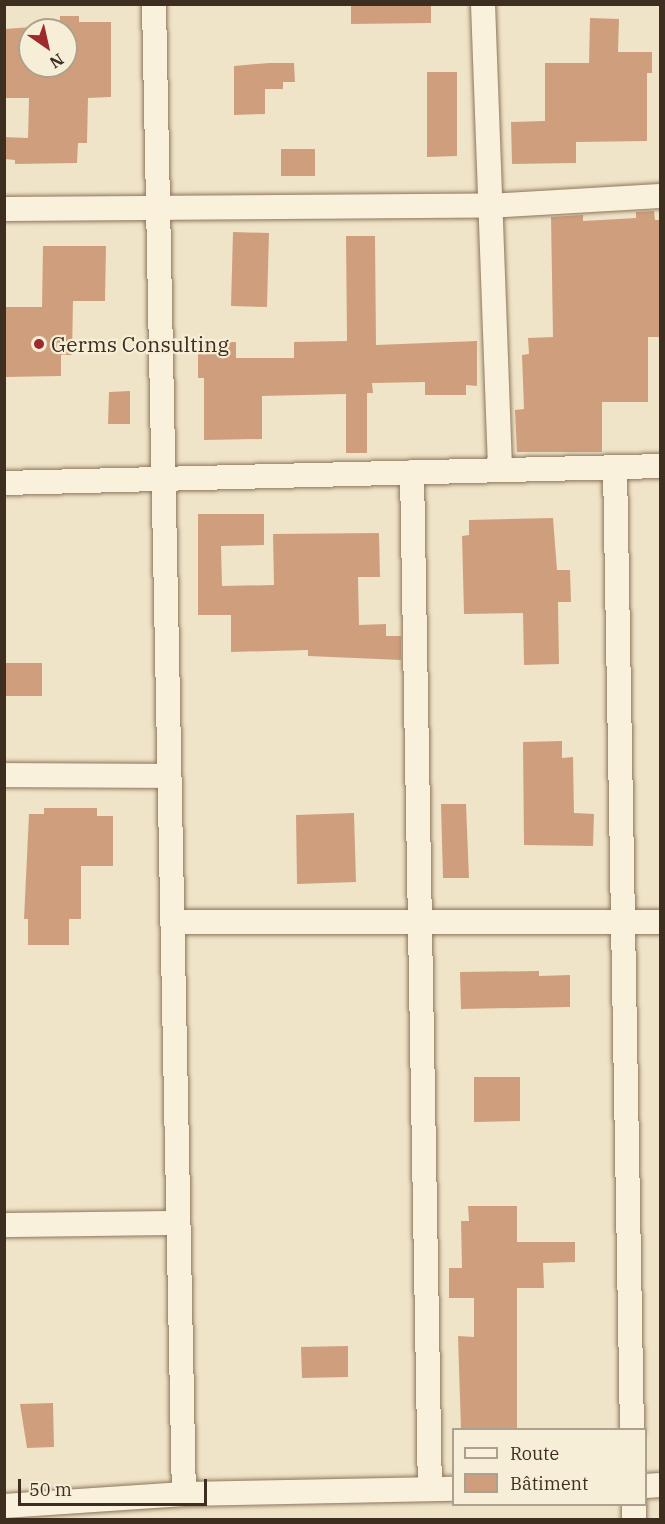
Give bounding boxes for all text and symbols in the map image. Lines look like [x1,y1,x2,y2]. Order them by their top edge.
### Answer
north arrow [18,18,78,78]
text: N [46,49,68,73]
place label: Germs Consulting [51,331,229,357]
marker: Germs Consulting [32,337,46,351]
legend [452,1428,647,1506]
text: Route [510,1442,559,1465]
scale bar [21,1467,210,1505]
text: Bâtiment [510,1472,588,1495]
text: 50 m [29,1478,72,1501]

